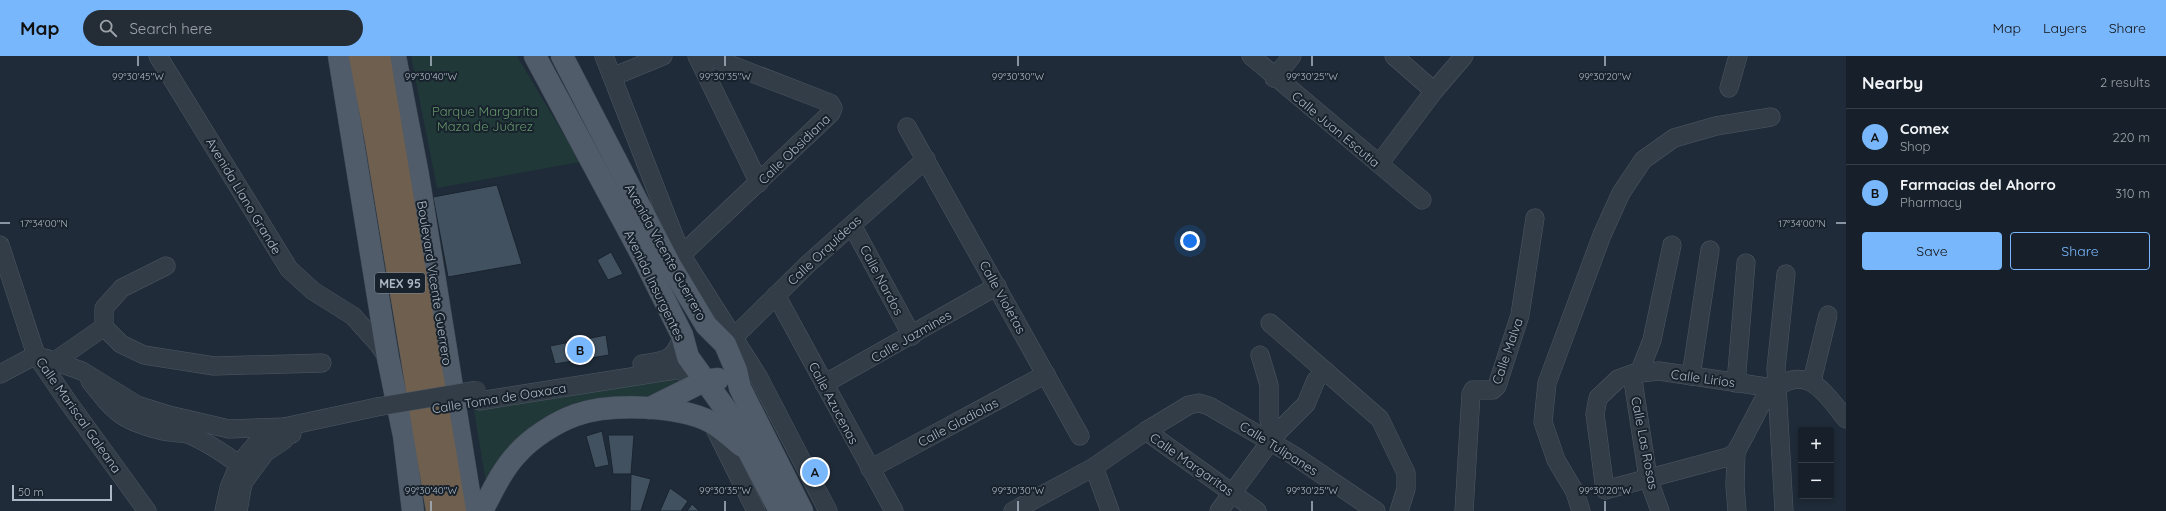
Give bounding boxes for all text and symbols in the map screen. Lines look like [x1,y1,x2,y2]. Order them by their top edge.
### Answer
search box [83,10,363,46]
text: Map [20,16,59,40]
icon: search [97,17,119,39]
text: Search here [129,19,212,38]
text: Map [1992,19,2021,37]
text: Layers [2043,19,2087,37]
text: Share [2109,19,2146,37]
text: 99°30'45"W [112,70,164,83]
text: 99°30'40"W [405,70,457,83]
text: 99°30'35"W [699,70,751,83]
text: 99°30'30"W [992,70,1044,83]
text: 99°30'25"W [1286,70,1338,83]
text: 99°30'20"W [1579,70,1632,83]
text: Nearby [1862,72,1923,93]
text: 2 results [2100,74,2150,90]
street label: Calle Juan Escutia [1289,88,1383,170]
park label: Parque Margarita Maza de Juárez [432,103,538,134]
street label: Calle Obsidiana [755,111,833,187]
text: Comex [1900,119,1949,138]
text: A [1871,129,1879,145]
text: 220 m [2112,129,2150,145]
street label: Avenida Llano Grande [203,135,285,257]
text: Shop [1900,138,1930,154]
text: Farmacias del Ahorro [1900,175,2056,194]
street label: Avenida Vicente Guerrero [622,181,710,323]
text: B [1871,185,1879,201]
text: 310 m [2115,185,2150,201]
text: Pharmacy [1900,194,1962,210]
street label: Boulevard Vicente Guerrero [414,200,456,367]
street label: Calle Orquídeas [784,212,864,288]
text: 17°34'00"N [20,217,68,230]
text: 17°34'00"N [1778,217,1826,230]
street label: Avenida Insurgentes [621,227,689,343]
your location [1180,231,1200,251]
button: Save [1862,232,2002,270]
button: Share [2010,232,2150,270]
street label: Calle Nardos [857,242,907,318]
street label: Calle Violetas [976,258,1030,336]
road number: MEX 95 [375,273,425,293]
street label: Calle Jazmines [868,307,954,365]
street label: Calle Malva [1488,316,1526,386]
pin: B [567,335,593,365]
street label: Calle Mariscal Galeana [33,354,125,476]
street label: Calle Azucenas [806,359,862,447]
street label: Calle Lirios [1670,366,1736,390]
street label: Calle Toma de Oaxaca [431,379,567,417]
street label: Calle Gladiolas [915,394,1001,450]
street label: Calle Las Rosas [1628,395,1662,491]
street label: Calle Tulipanes [1237,418,1321,478]
map controls [1798,427,1834,499]
button: + [1798,427,1834,463]
street label: Calle Margaritas [1147,429,1237,499]
pin: A [802,457,828,487]
button: − [1798,463,1834,499]
scale bar [12,483,112,502]
text: 99°30'40"W [405,484,457,497]
text: 99°30'35"W [699,484,751,497]
text: 99°30'30"W [992,484,1044,497]
text: 99°30'25"W [1286,484,1338,497]
text: 99°30'20"W [1579,484,1632,497]
text: 50 m [18,485,44,499]

